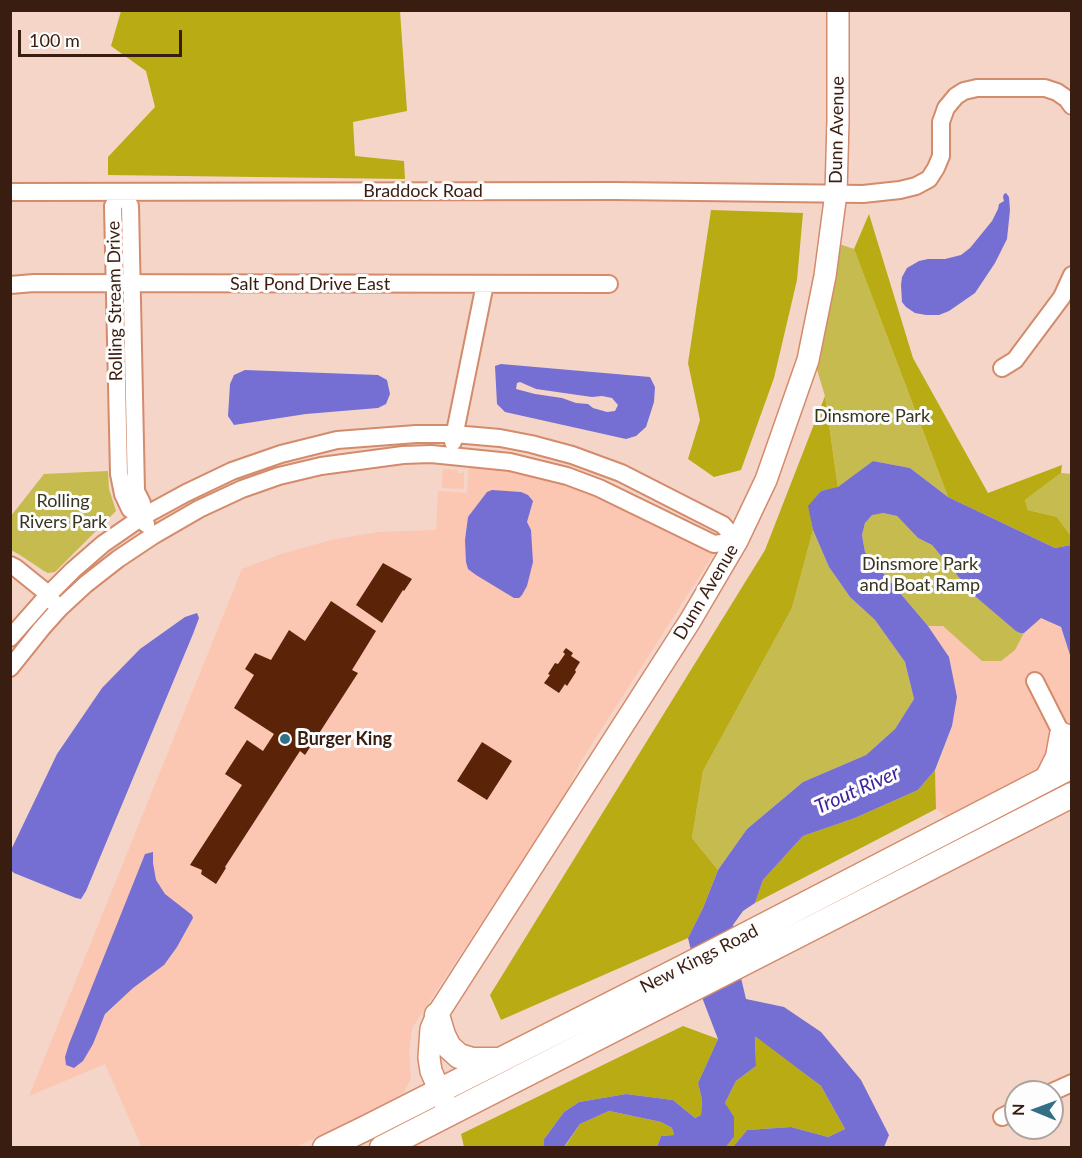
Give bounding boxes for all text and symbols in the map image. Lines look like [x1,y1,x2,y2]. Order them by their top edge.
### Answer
scale bar [21,18,184,56]
text: 100 m [29,29,80,51]
street label: Dunn Avenue [825,76,849,184]
street label: Braddock Road [363,180,483,202]
street label: Rolling Stream Drive [103,221,127,381]
street label: Salt Pond Drive East [230,273,390,295]
park label: Dinsmore Park [814,405,930,427]
park label: Rolling Rivers Park [19,490,107,532]
street label: Dunn Avenue [669,540,743,644]
park label: Dinsmore Park and Boat Ramp [860,553,980,596]
place label: Burger King [297,728,392,750]
marker: Burger King [278,732,292,746]
water label: Trout River [811,761,903,819]
street label: New Kings Road [636,920,762,998]
north arrow [1004,1080,1064,1140]
text: N [1008,1103,1027,1116]

